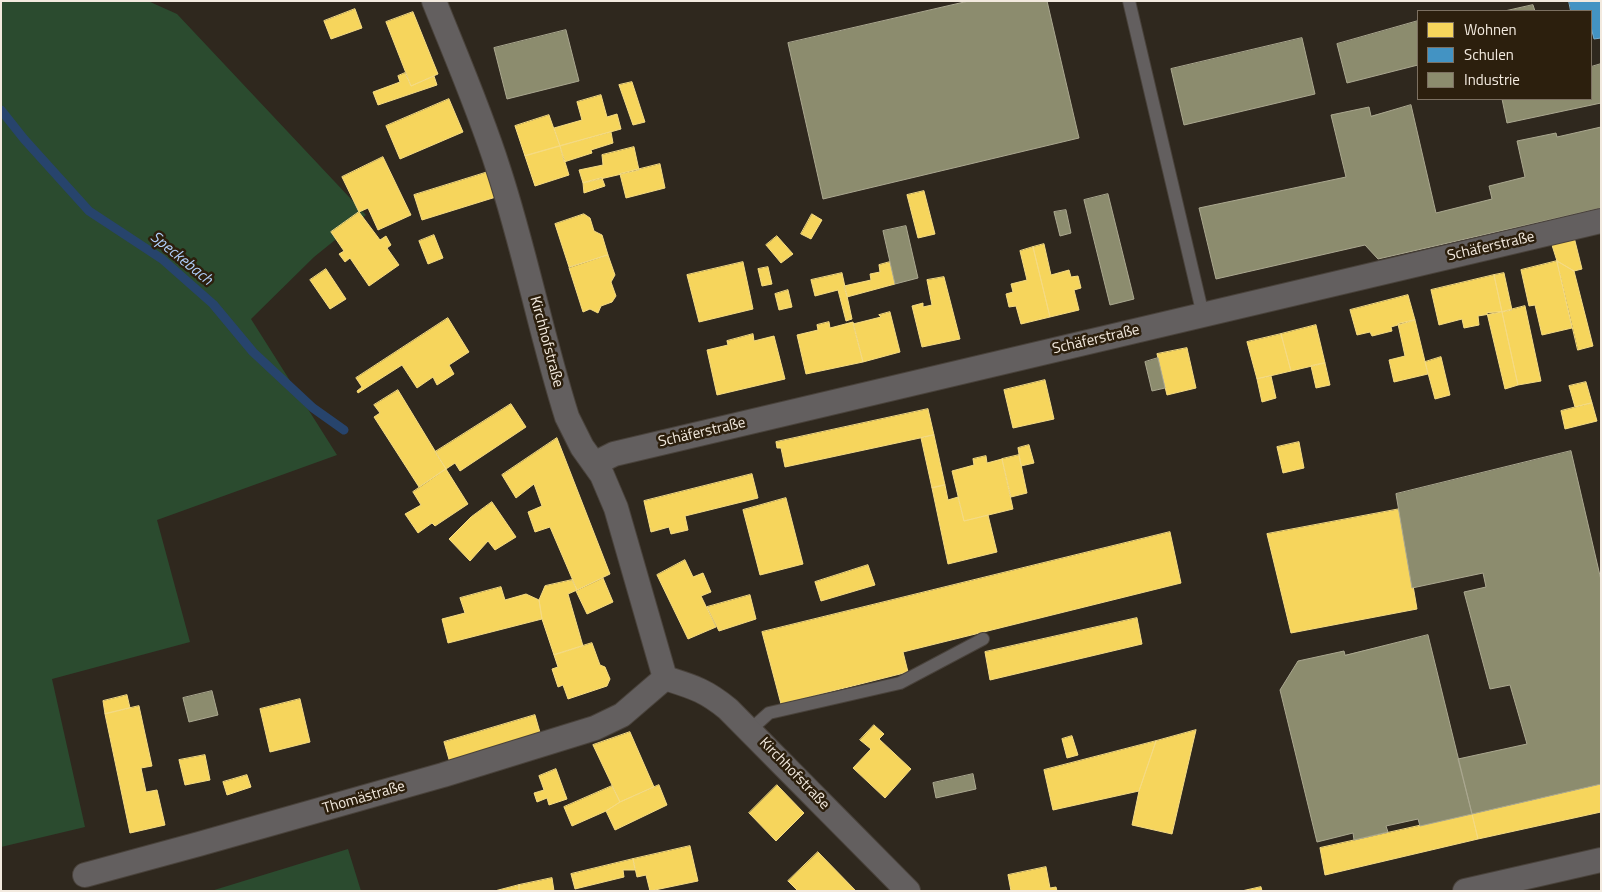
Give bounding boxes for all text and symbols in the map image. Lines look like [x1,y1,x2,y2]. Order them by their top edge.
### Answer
legend [1417,10,1592,100]
text: Wohnen [1464,18,1517,41]
text: Schulen [1464,43,1514,66]
text: Industrie [1464,68,1520,91]
water label: Speckebach [146,228,216,290]
street label: Schäferstraße [1446,228,1536,266]
street label: Kirchhofstraße [525,295,567,389]
street label: Schäferstraße [1051,321,1141,359]
street label: Schäferstraße [657,414,747,452]
street label: Kirchhofstraße [755,734,833,814]
street label: Thomästraße [321,778,407,818]

